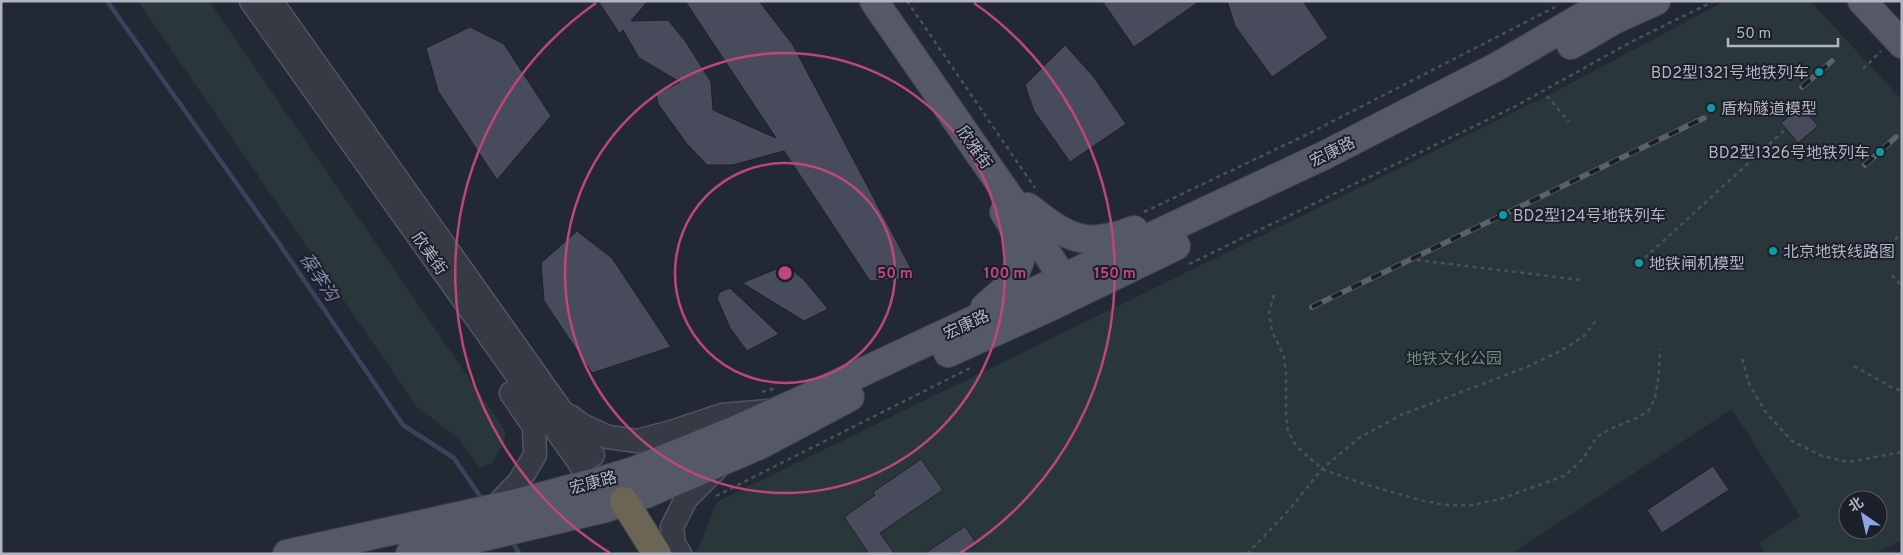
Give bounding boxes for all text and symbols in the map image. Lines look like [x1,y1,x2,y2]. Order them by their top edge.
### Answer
scale bar [1728,15,1838,47]
text: 50 m [1736,25,1771,44]
place label: BD2型1321号地铁列车 [1651,64,1809,84]
marker: BD2型1321号地铁列车 [1813,66,1825,78]
place label: 盾构隧道模型 [1721,100,1817,120]
marker: 盾构隧道模型 [1705,102,1717,114]
street label: 欣雅街 [951,123,995,174]
street label: 宏康路 [1307,133,1359,172]
place label: BD2型1326号地铁列车 [1708,144,1870,164]
marker: BD2型1326号地铁列车 [1874,146,1886,158]
place label: BD2型124号地铁列车 [1513,207,1666,227]
marker: BD2型124号地铁列车 [1497,209,1509,221]
street label: 欣美街 [406,229,450,280]
place label: 北京地铁线路图 [1783,243,1895,263]
marker: 北京地铁线路图 [1767,245,1779,257]
water label: 葆李沟 [293,249,344,308]
place label: 地铁闸机模型 [1649,255,1745,275]
marker: 地铁闸机模型 [1633,257,1645,269]
centre of rings [776,264,794,282]
text: 50 m [877,265,913,284]
text: 100 m [984,265,1026,284]
text: 150 m [1094,265,1136,284]
street label: 宏康路 [941,307,993,345]
park label: 地铁文化公园 [1406,350,1502,370]
street label: 宏康路 [568,468,619,500]
north arrow [1838,490,1888,540]
text: 北 [1846,495,1867,516]

